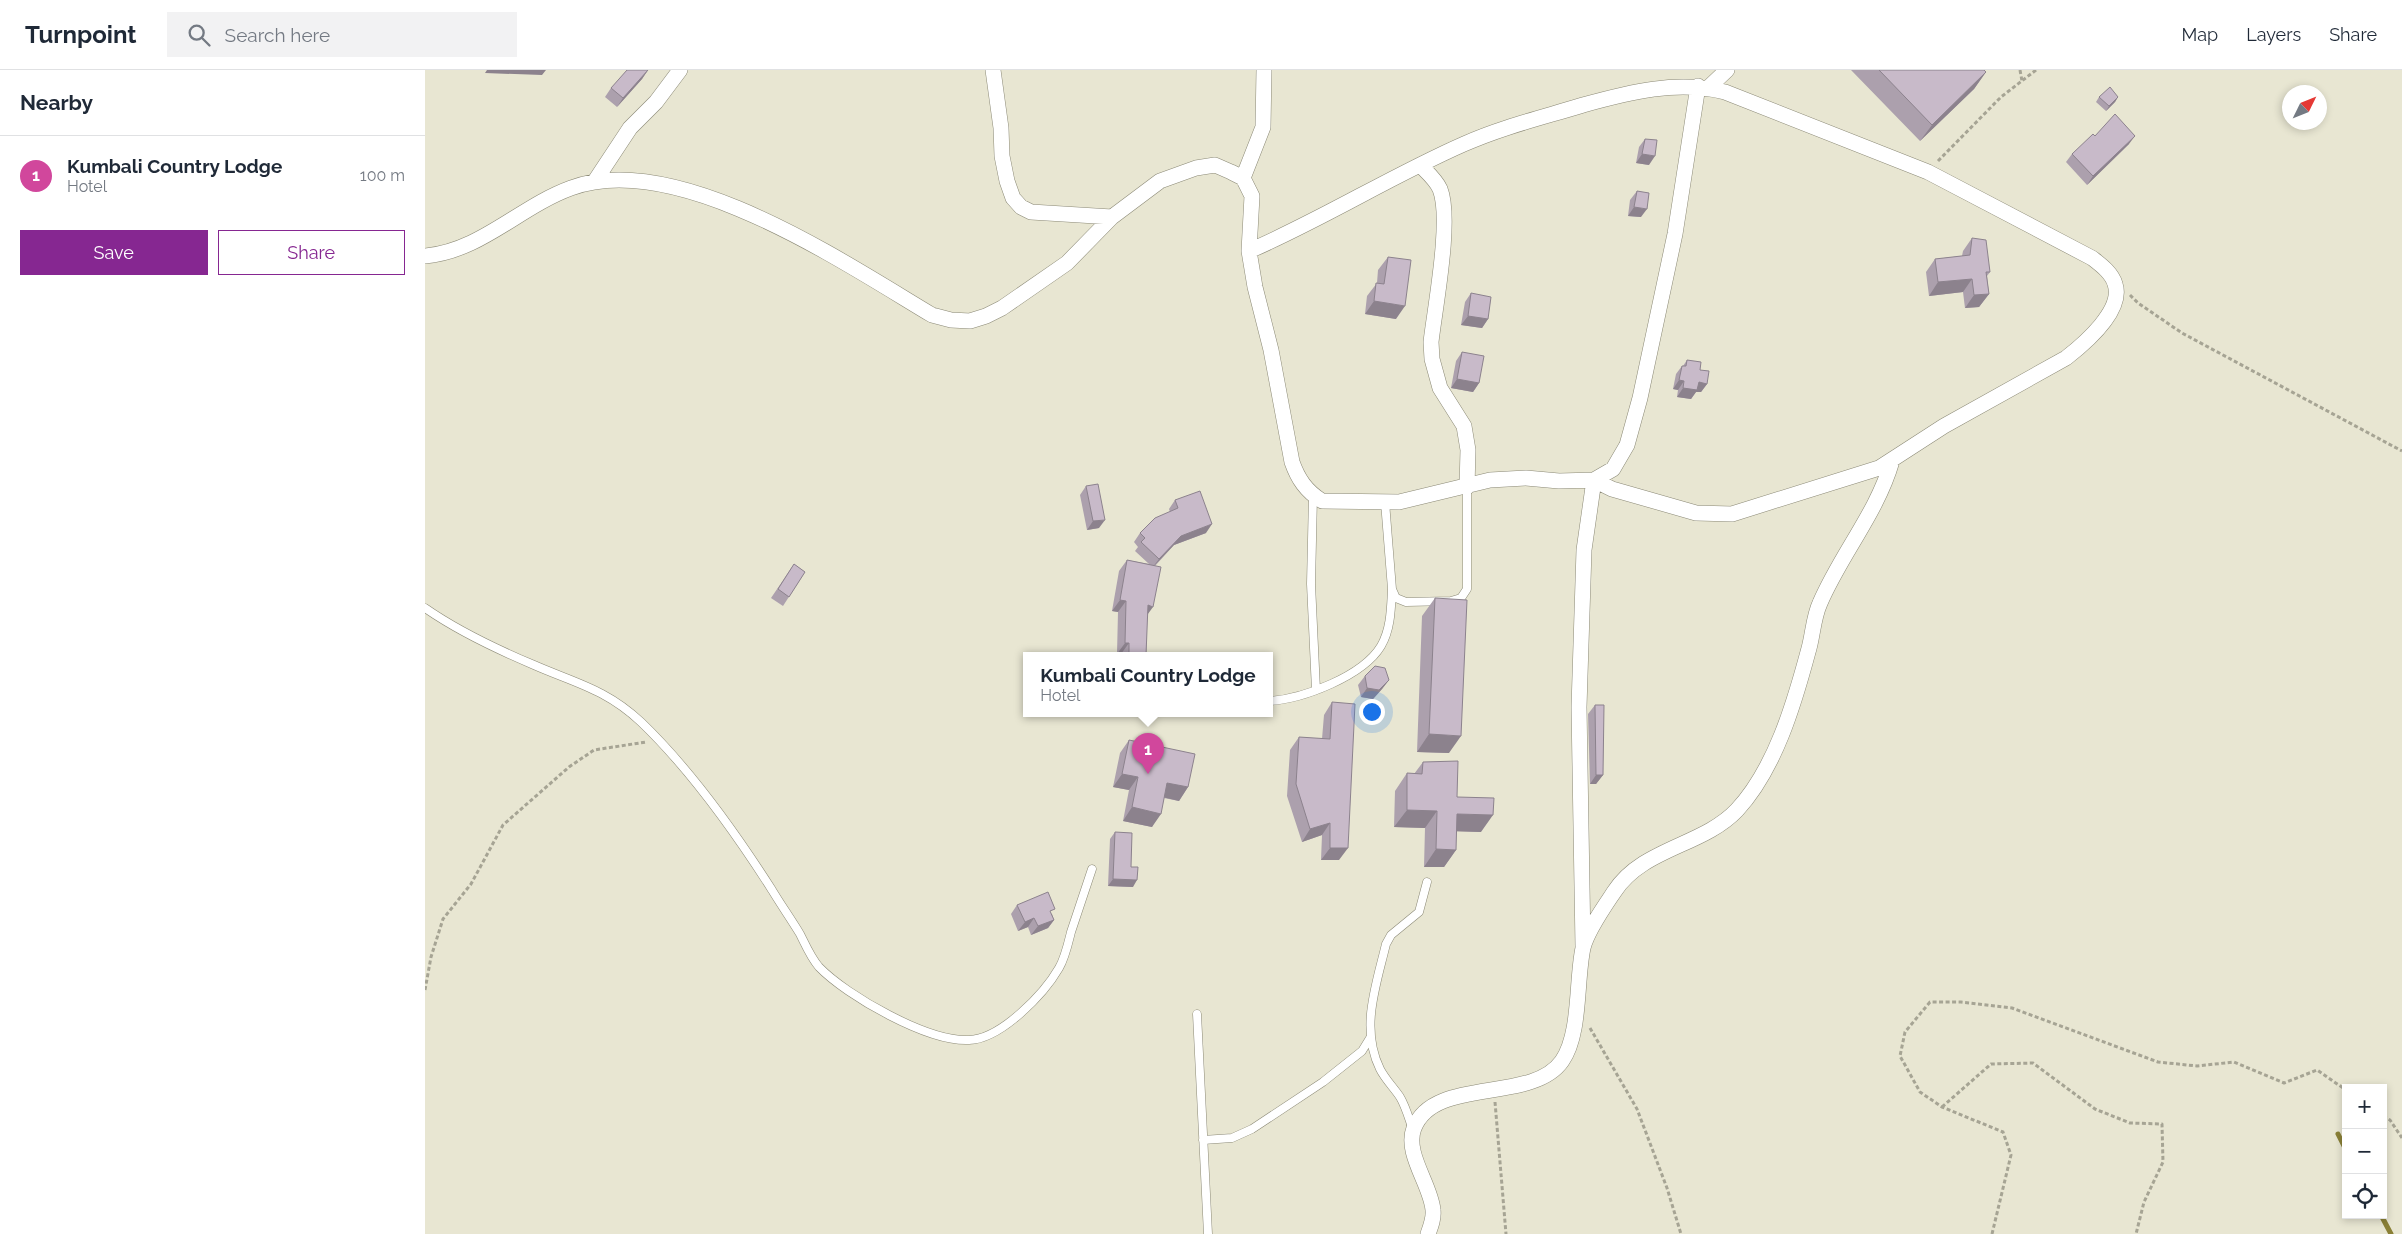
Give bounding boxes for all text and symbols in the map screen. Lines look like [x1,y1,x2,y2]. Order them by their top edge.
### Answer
search box [167,12,517,57]
text: Turnpoint [25,20,137,49]
icon: search [185,21,213,49]
text: Search here [225,24,330,46]
text: Map [2182,24,2218,45]
text: Layers [2246,24,2301,45]
text: Share [2329,24,2377,45]
north arrow [2282,85,2327,130]
text: Nearby [20,90,93,115]
text: Kumbali Country Lodge [67,155,282,177]
text: 1 [32,166,40,185]
text: 100 m [360,166,405,185]
text: Hotel [67,177,107,196]
button: Save [20,230,208,275]
button: Share [218,230,405,275]
popup [1023,652,1273,717]
text: Kumbali Country Lodge [1040,664,1256,686]
text: Hotel [1040,686,1080,705]
your location [1359,699,1385,725]
pin: 1 [1132,733,1164,774]
map controls [2342,1084,2387,1219]
button: + [2342,1084,2387,1129]
button: − [2342,1129,2387,1174]
button: locate [2342,1174,2387,1219]

